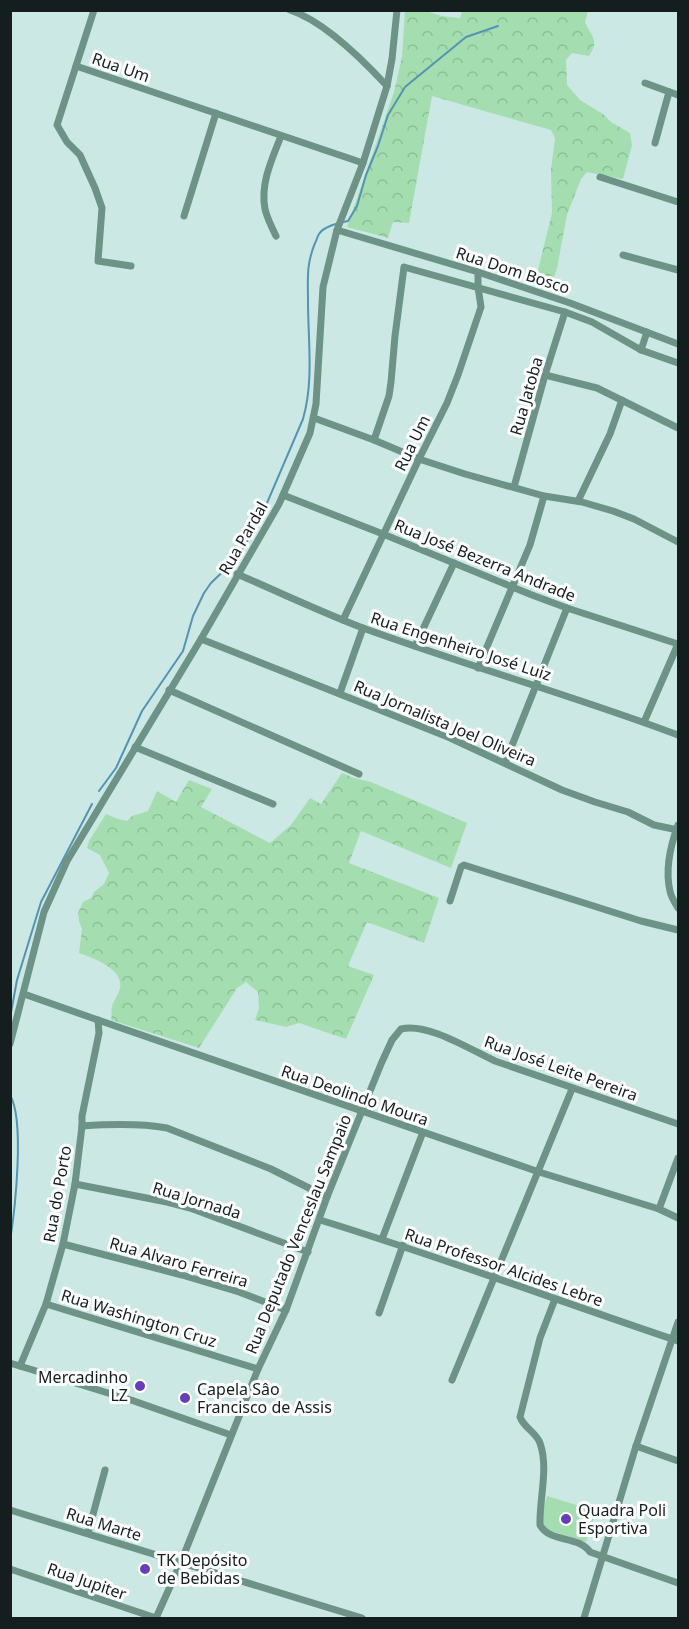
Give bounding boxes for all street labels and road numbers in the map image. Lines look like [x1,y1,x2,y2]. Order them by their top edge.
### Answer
street label: Rua Um [89,47,153,87]
street label: Rua Dom Bosco [453,241,573,299]
street label: Rua Jatoba [504,354,548,438]
street label: Rua Um [389,411,435,475]
street label: Rua Pardal [213,497,273,579]
street label: Rua José Bezerra Andrade [391,514,579,606]
street label: Rua Engenheiro José Luiz [368,606,554,686]
street label: Rua Jornalista Joel Oliveira [350,675,540,771]
street label: Rua José Leite Pereira [481,1030,641,1106]
street label: Rua Deolindo Moura [278,1059,432,1131]
street label: Rua Deputado Venceslau Sampaio [240,1111,356,1357]
street label: Rua do Porto [38,1144,76,1244]
street label: Rua Jornada [150,1176,244,1224]
street label: Rua Professor Alcides Lebre [402,1223,606,1311]
street label: Rua Alvaro Ferreira [107,1232,251,1292]
street label: Rua Washington Cruz [59,1284,219,1352]
street label: Rua Marte [64,1502,144,1546]
street label: Rua Jupiter [44,1557,130,1605]

